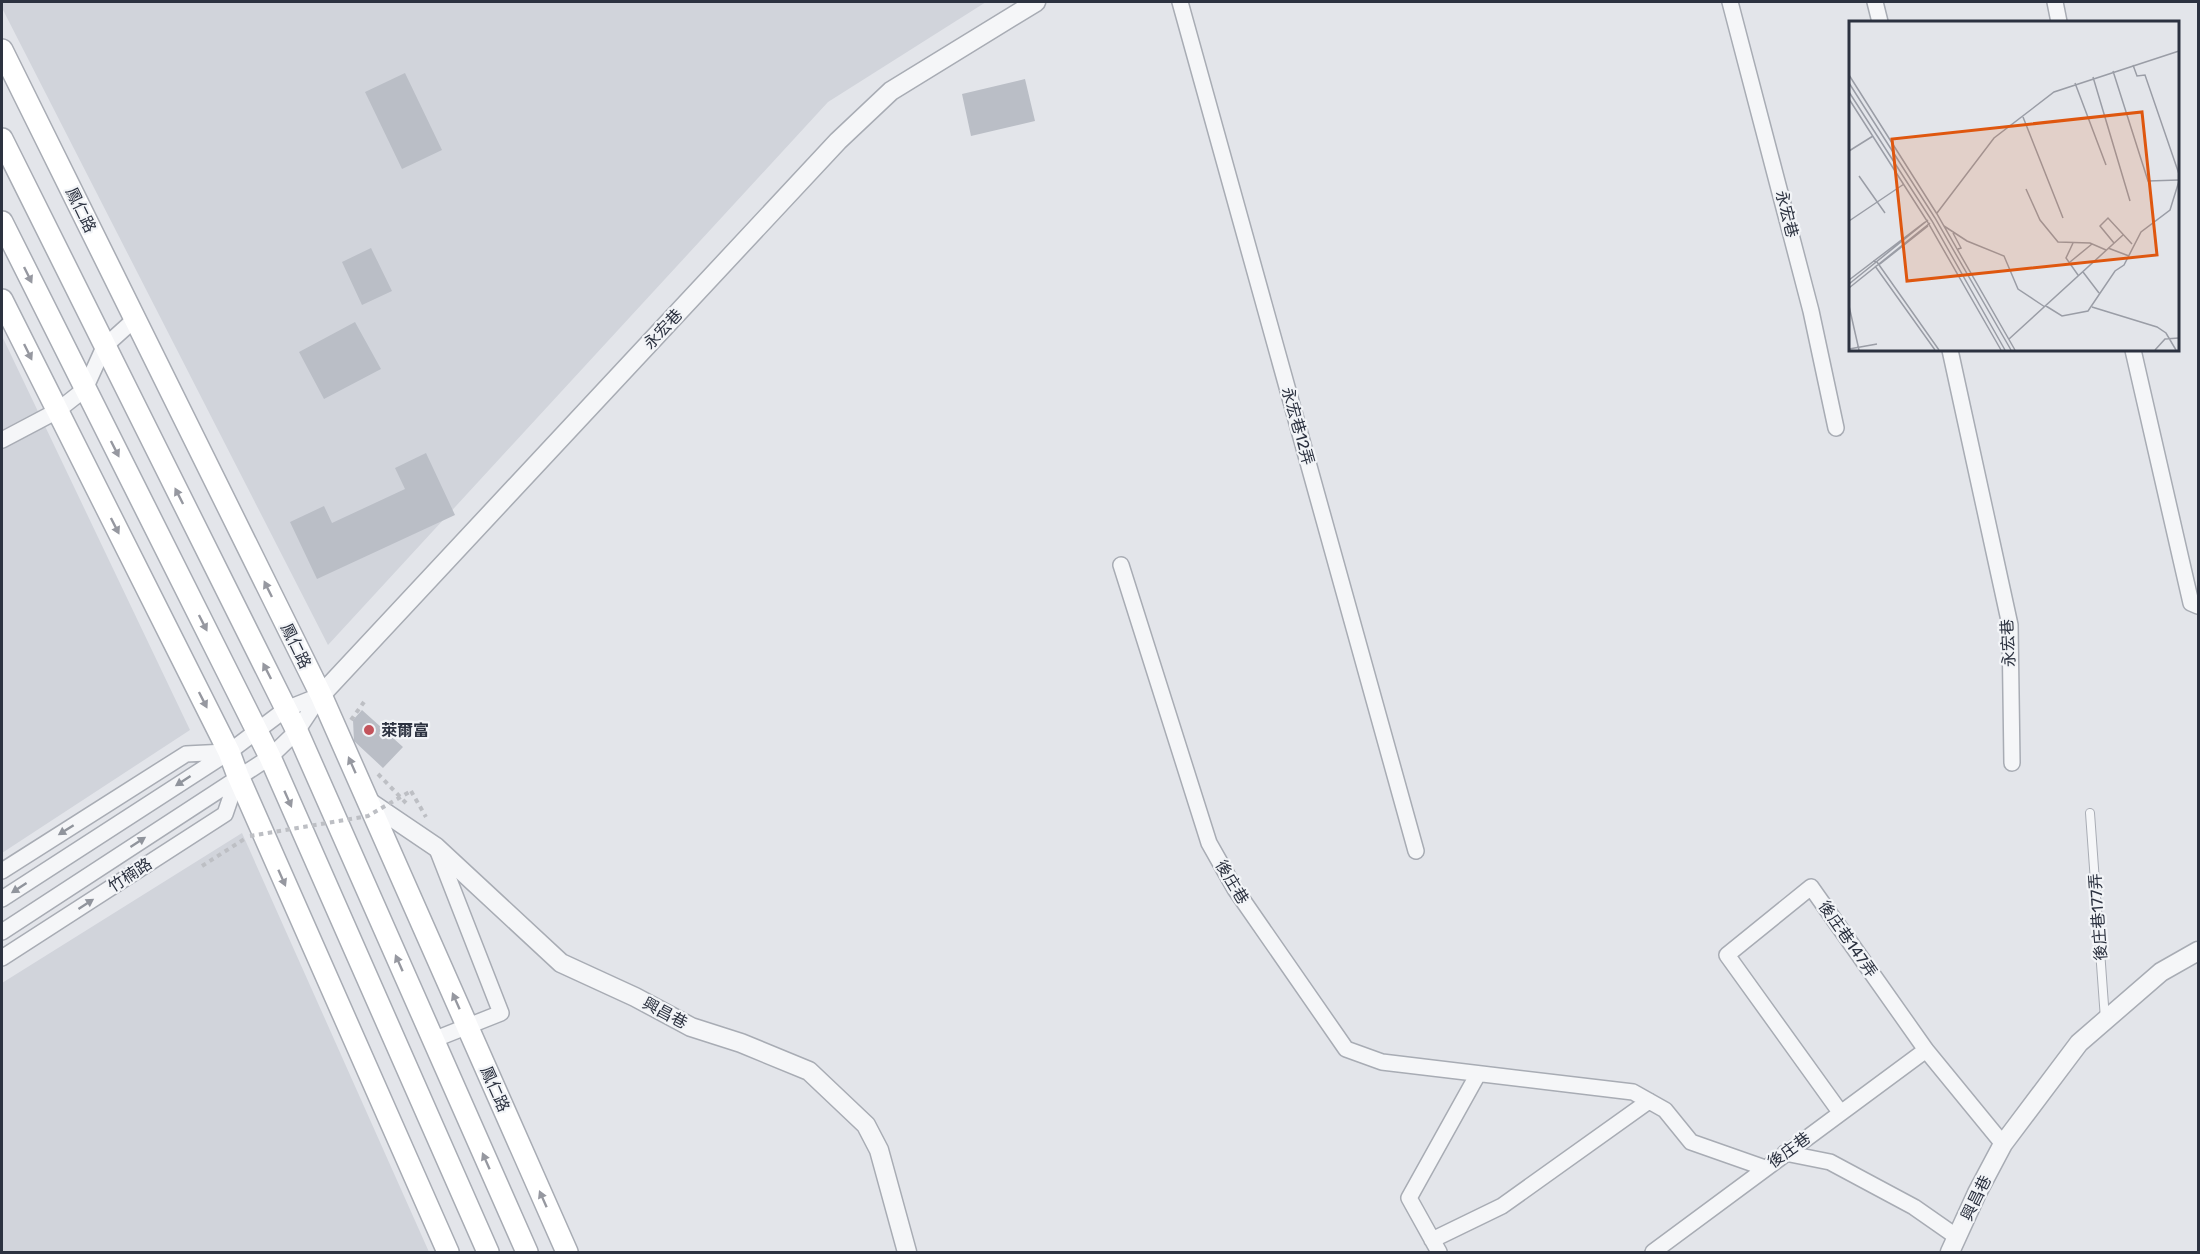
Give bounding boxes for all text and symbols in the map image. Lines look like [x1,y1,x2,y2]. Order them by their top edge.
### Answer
inset map [1849,21,2179,351]
street label: 鳳仁路 [62,184,100,236]
street label: 永宏巷 [1772,188,1802,240]
one-way arrow [23,266,32,283]
street label: 永宏巷 [640,305,686,353]
one-way arrow [23,343,32,360]
street label: 永宏巷12弄 [1278,385,1318,467]
one-way arrow [110,441,120,458]
one-way arrow [175,488,184,505]
one-way arrow [110,518,120,535]
one-way arrow [264,581,273,598]
one-way arrow [198,615,207,632]
street label: 永宏巷 [1997,619,2019,667]
street label: 鳳仁路 [277,620,315,672]
one-way arrow [262,662,271,679]
one-way arrow [198,692,208,709]
place label: 萊爾富 [381,721,429,740]
marker: 萊爾富 [362,723,376,737]
one-way arrow [347,756,357,774]
one-way arrow [175,776,191,787]
one-way arrow [283,790,293,808]
one-way arrow [58,824,75,835]
one-way arrow [130,837,146,848]
street label: 竹楠路 [105,854,155,896]
street label: 後庄巷 [1211,857,1253,907]
one-way arrow [278,870,287,887]
street label: 後庄巷177弄 [2085,873,2111,961]
one-way arrow [11,882,28,893]
street label: 後庄巷147弄 [1815,897,1881,981]
one-way arrow [78,898,94,909]
one-way arrow [394,954,404,972]
one-way arrow [451,992,461,1010]
street label: 興昌巷 [639,993,691,1033]
street label: 鳳仁路 [477,1063,513,1115]
street label: 後庄巷 [1764,1128,1814,1172]
one-way arrow [481,1151,491,1169]
street label: 興昌巷 [1957,1172,1995,1224]
one-way arrow [538,1190,548,1208]

